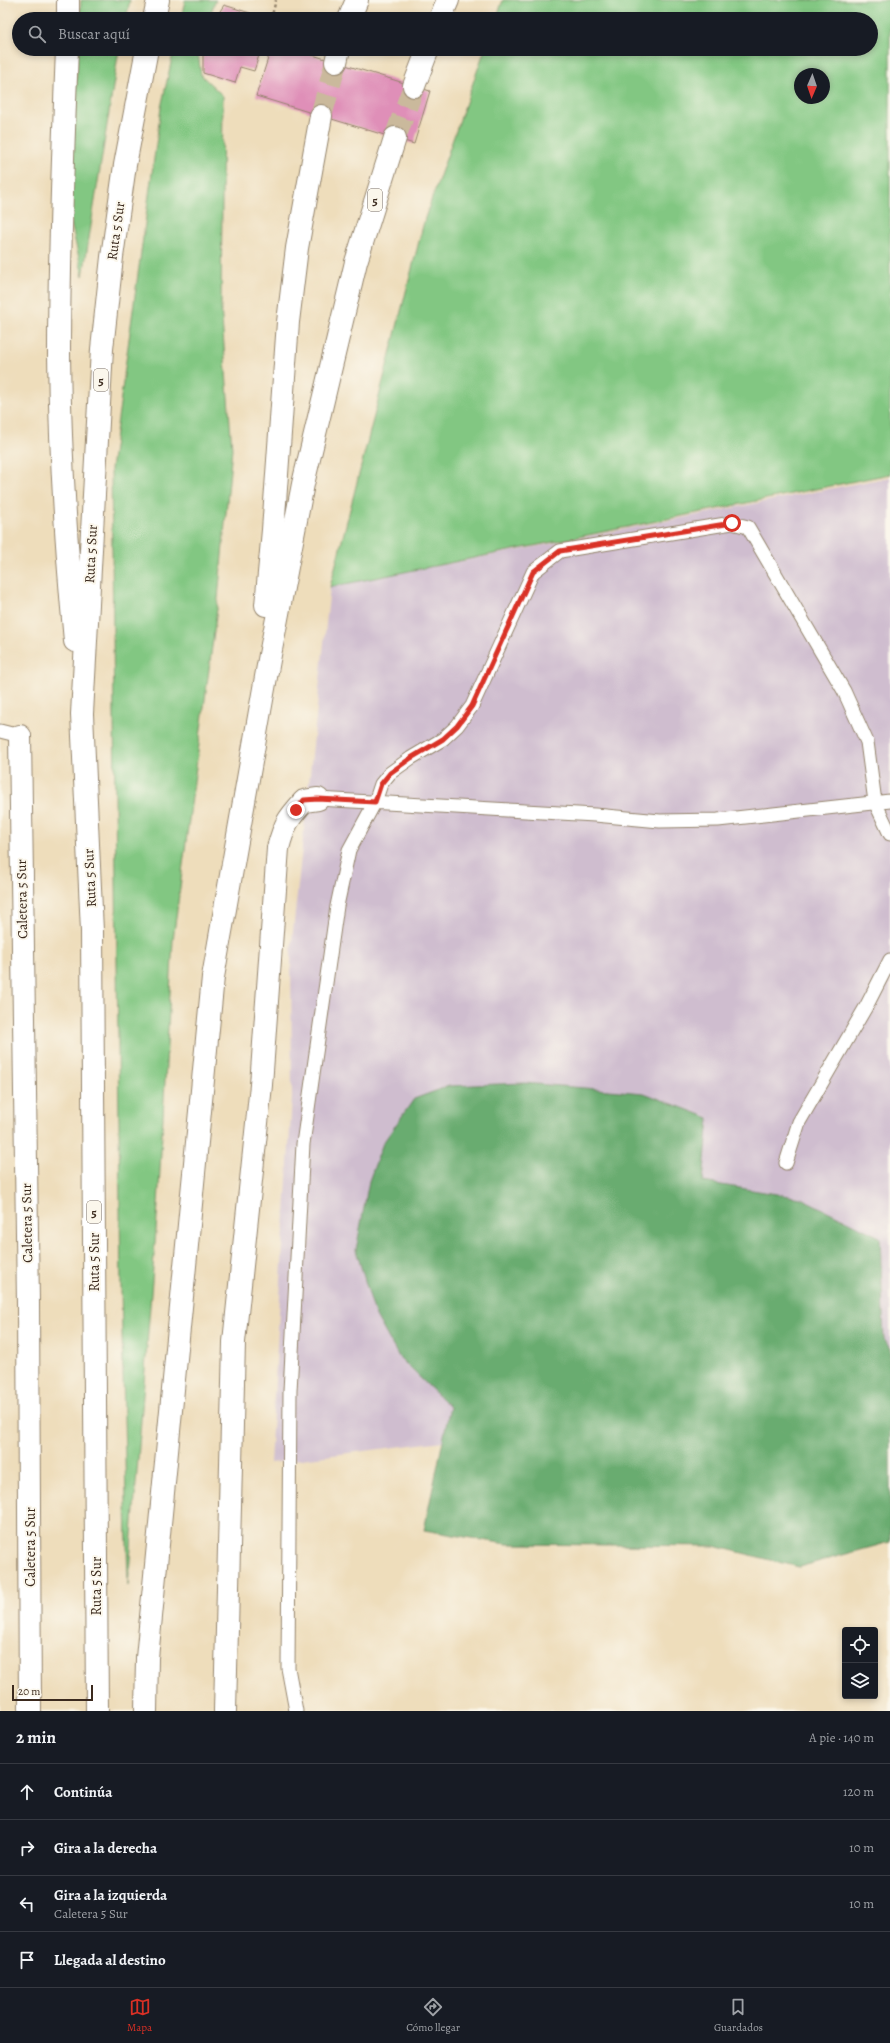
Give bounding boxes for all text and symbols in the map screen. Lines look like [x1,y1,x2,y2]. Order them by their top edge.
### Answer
search box [12,12,878,56]
icon: search [26,23,48,45]
text: Buscar aquí [58,24,130,44]
north arrow [794,68,830,104]
road number: 5 [368,189,382,211]
street label: Ruta 5 Sur [103,200,130,261]
road number: 5 [94,369,108,391]
route start [723,514,741,532]
street label: Ruta 5 Sur [80,524,102,584]
route end [287,801,305,819]
street label: Ruta 5 Sur [79,848,101,908]
street label: Caletera 5 Sur [12,858,32,939]
street label: Caletera 5 Sur [17,1182,37,1263]
road number: 5 [87,1201,101,1223]
street label: Ruta 5 Sur [85,1232,104,1291]
street label: Caletera 5 Sur [21,1507,40,1587]
street label: Ruta 5 Sur [87,1556,106,1615]
map controls [842,1627,878,1699]
button: locate [842,1627,878,1663]
button: layers [842,1663,878,1699]
scale bar [12,1683,93,1702]
text: 20 m [18,1684,40,1699]
text: 2 min [16,1726,56,1749]
text: A pie · 140 m [809,1729,874,1746]
icon: ahead [16,1781,38,1803]
text: Continúa [54,1782,112,1802]
text: 120 m [843,1783,874,1800]
icon: right [16,1837,38,1859]
text: Gira a la derecha [54,1838,157,1858]
text: 10 m [849,1839,874,1856]
text: Gira a la izquierda [54,1885,167,1905]
icon: left [16,1893,38,1915]
text: 10 m [849,1895,874,1912]
text: Caletera 5 Sur [54,1905,128,1922]
icon: arrive [16,1949,38,1971]
text: Llegada al destino [54,1950,166,1970]
tab: Mapa [127,1996,152,2035]
tab: Cómo llegar [406,1996,460,2035]
tab: Guardados [714,1996,763,2035]

